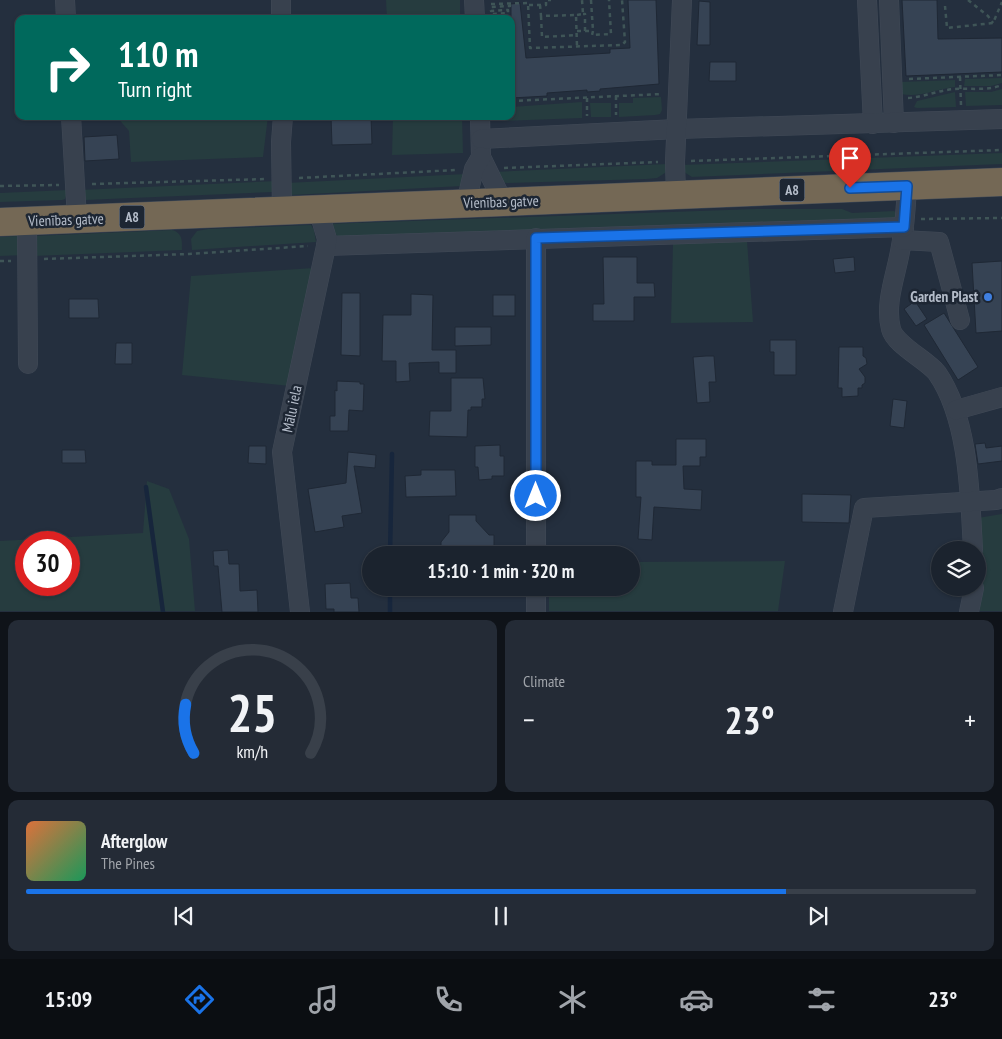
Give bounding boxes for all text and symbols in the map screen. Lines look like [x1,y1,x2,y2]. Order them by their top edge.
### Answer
text: 110 m [118,31,199,77]
icon: right [35,35,100,100]
text: Turn right [118,75,192,103]
pin [829,137,871,188]
icon: arrive [836,144,864,172]
road number: A8 [780,178,804,202]
street label: Vienības gatve [462,191,539,212]
road number: A8 [120,206,144,228]
street label: Vienības gatve [27,209,104,230]
place label: Garden Plast [910,287,979,306]
marker: Garden Plast [982,291,994,303]
street label: Mālu iela [277,384,306,434]
position arrow [509,469,561,521]
speed limit sign: 30 [15,531,80,596]
map controls [931,541,986,596]
button: layers [931,541,986,596]
text: 15:10 · 1 min · 320 m [428,559,574,583]
text: Climate [523,671,565,691]
text: 25 [228,679,277,746]
text: 23° [724,695,775,744]
text: − [523,701,535,738]
text: + [964,701,976,738]
text: km/h [237,740,268,763]
text: Afterglow [101,829,167,853]
text: The Pines [101,853,155,873]
icon: previous [170,902,198,930]
icon: pause [487,902,515,930]
icon: next [804,902,832,930]
icon: directions [182,982,217,1017]
icon: music [306,982,341,1017]
icon: phone [431,982,466,1017]
icon: climate [555,982,590,1017]
icon: car [679,982,714,1017]
icon: filters [804,982,839,1017]
text: 15:09 [45,985,92,1013]
text: 23° [928,985,957,1013]

